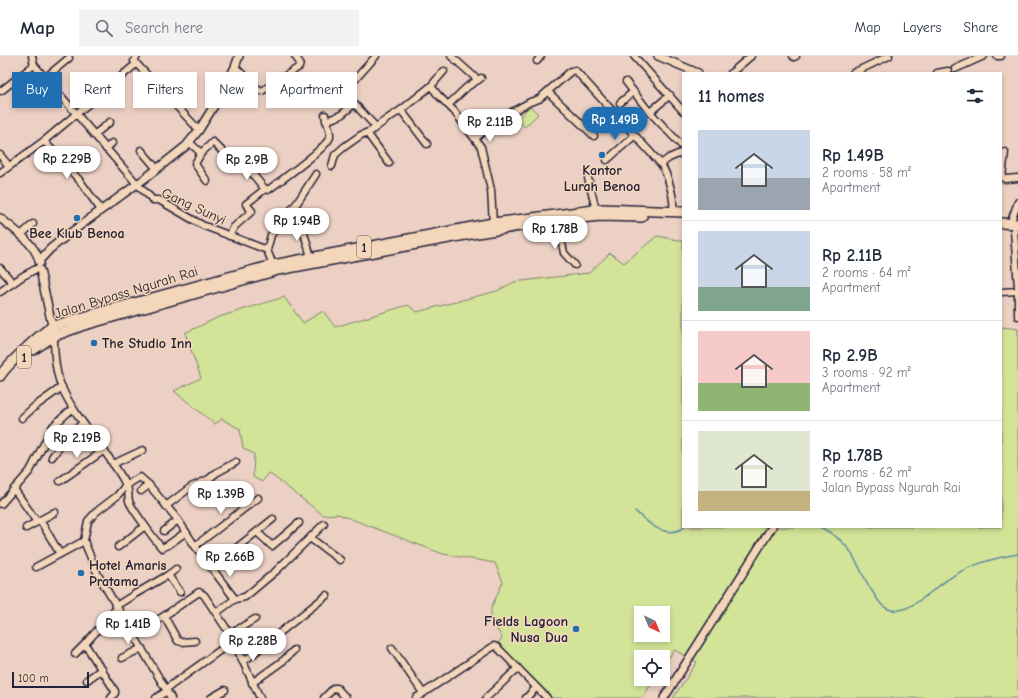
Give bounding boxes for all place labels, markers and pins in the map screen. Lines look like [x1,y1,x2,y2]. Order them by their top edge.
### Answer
pin: Rp 1.49B [574,107,656,141]
pin: Rp 2.11B [449,109,531,143]
pin: Rp 2.29B [26,146,108,180]
pin: Rp 2.9B [210,147,284,181]
marker: Kantor Lurah Benoa [597,150,607,160]
place label: Kantor Lurah Benoa [564,162,640,195]
pin: Rp 1.94B [256,208,338,242]
marker: Bee Klub Benoa [72,213,82,223]
pin: Rp 1.78B [514,216,596,250]
place label: Bee Klub Benoa [29,225,125,242]
place label: The Studio Inn [102,335,192,352]
marker: The Studio Inn [89,338,99,348]
pin: Rp 2.19B [36,425,118,459]
pin: Rp 1.39B [180,481,262,515]
pin: Rp 2.66B [189,544,271,578]
place label: Hotel Amaris Pratama [89,557,167,590]
marker: Hotel Amaris Pratama [76,568,86,578]
pin: Rp 1.41B [87,611,169,645]
place label: Fields Lagoon Nusa Dua [484,613,568,646]
marker: Fields Lagoon Nusa Dua [571,624,581,634]
pin: Rp 2.28B [212,628,294,662]

